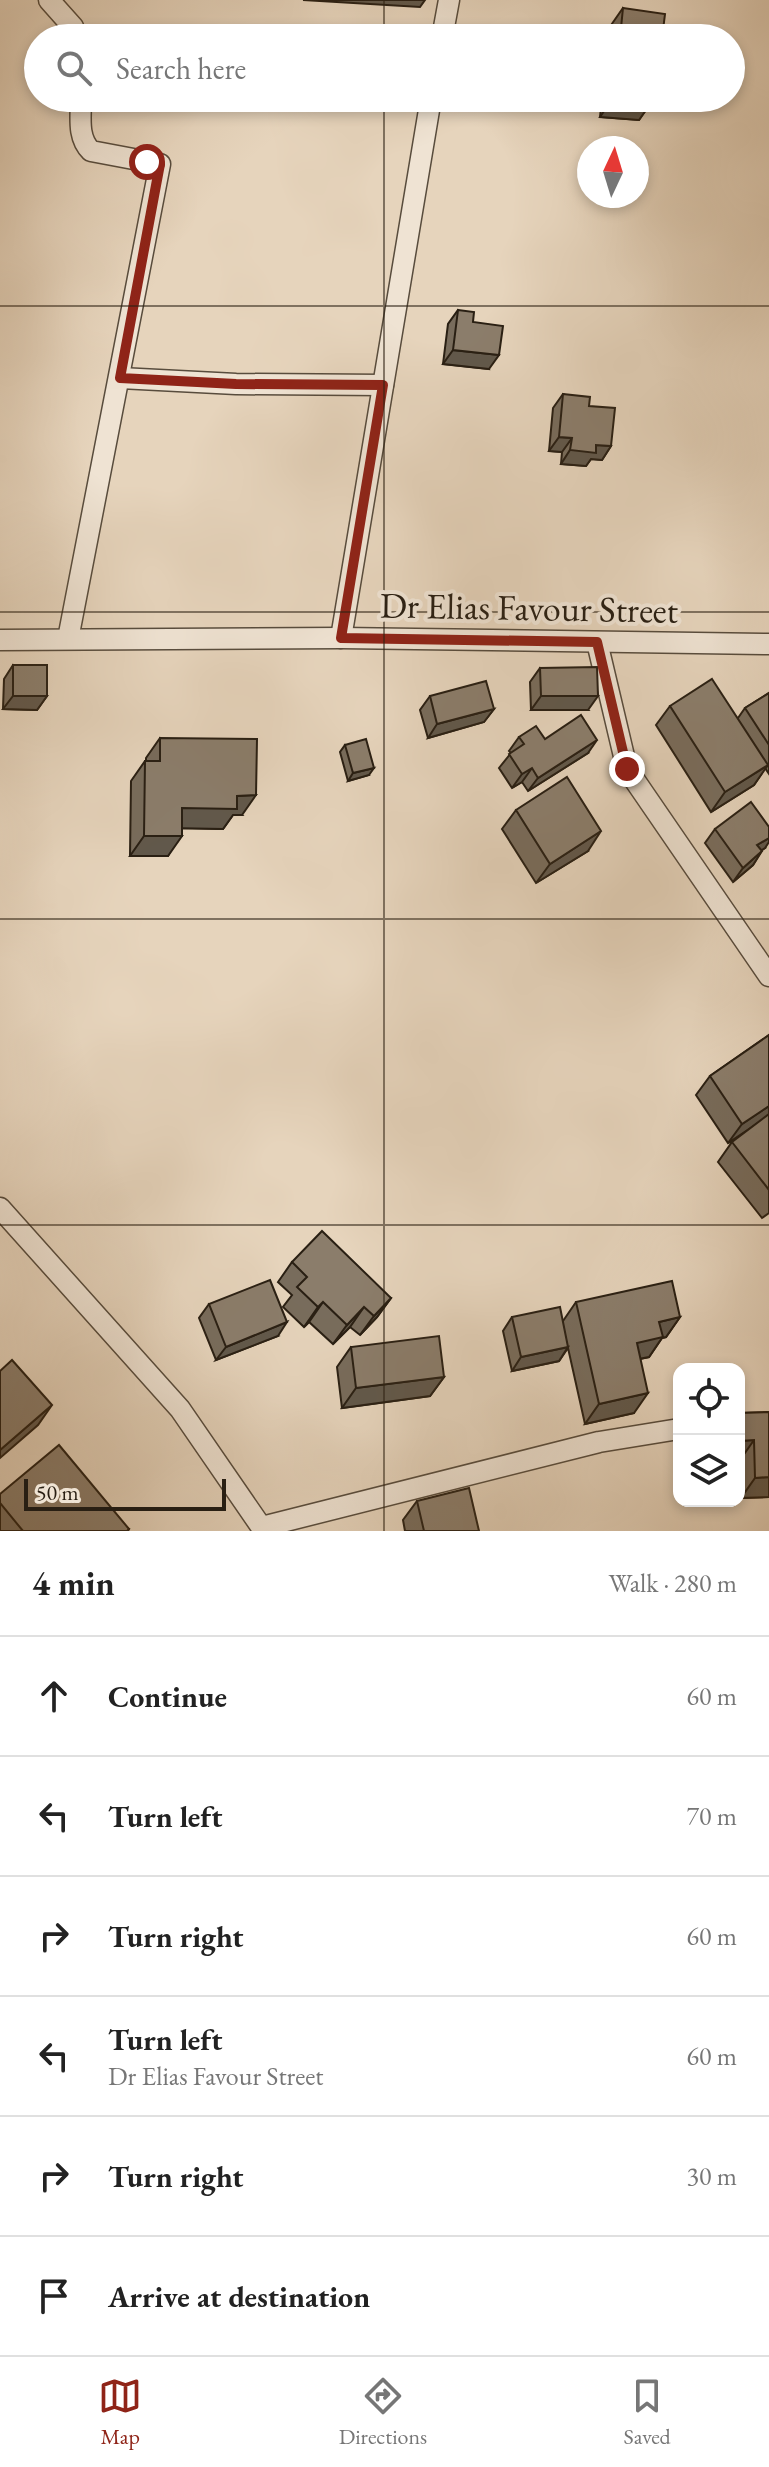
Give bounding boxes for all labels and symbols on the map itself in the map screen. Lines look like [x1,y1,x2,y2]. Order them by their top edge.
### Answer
north arrow [577,136,649,208]
route start [129,144,165,180]
street label: Dr Elias Favour Street [379,581,679,634]
route end [609,751,645,787]
scale bar [24,1475,226,1511]

